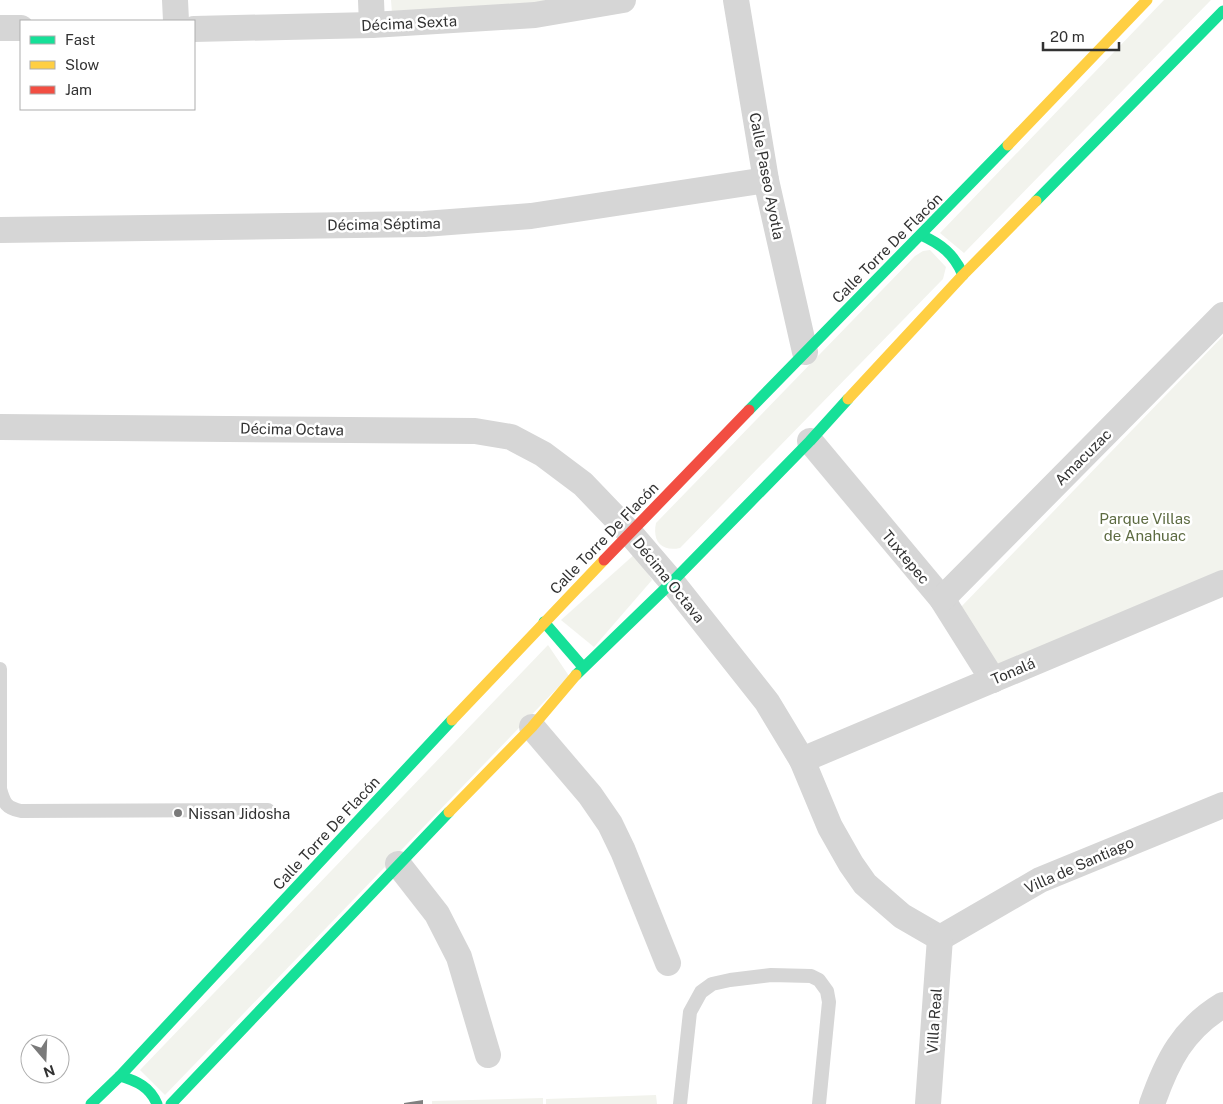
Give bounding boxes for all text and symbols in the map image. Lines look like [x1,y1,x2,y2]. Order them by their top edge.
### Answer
street label: Décima Sexta [361,12,457,34]
legend [20,20,195,110]
scale bar [1043,20,1119,52]
text: 20 m [1050,28,1085,45]
text: Fast [65,31,95,48]
text: Slow [65,56,100,73]
text: Jam [65,81,92,98]
street label: Calle Paseo Ayotla [746,111,788,241]
street label: Calle Torre De Flacón [829,190,945,306]
street label: Décima Séptima [327,215,441,233]
street label: Décima Octava [240,420,344,438]
street label: Amacuzac [1051,425,1115,489]
street label: Calle Torre De Flacón [546,479,662,597]
park label: Parque Villas de Anahuac [1099,510,1191,544]
street label: Tuxtepec [879,527,933,587]
street label: Décima Octava [630,534,708,626]
street label: Tonalá [988,654,1038,688]
street label: Calle Torre De Flacón [269,773,383,893]
place label: Nissan Jidosha [188,805,290,822]
marker: Nissan Jidosha [172,807,184,819]
street label: Villa de Santiago [1022,833,1136,897]
street label: Villa Real [923,988,945,1054]
north arrow [20,1034,70,1084]
text: N [41,1062,57,1081]

